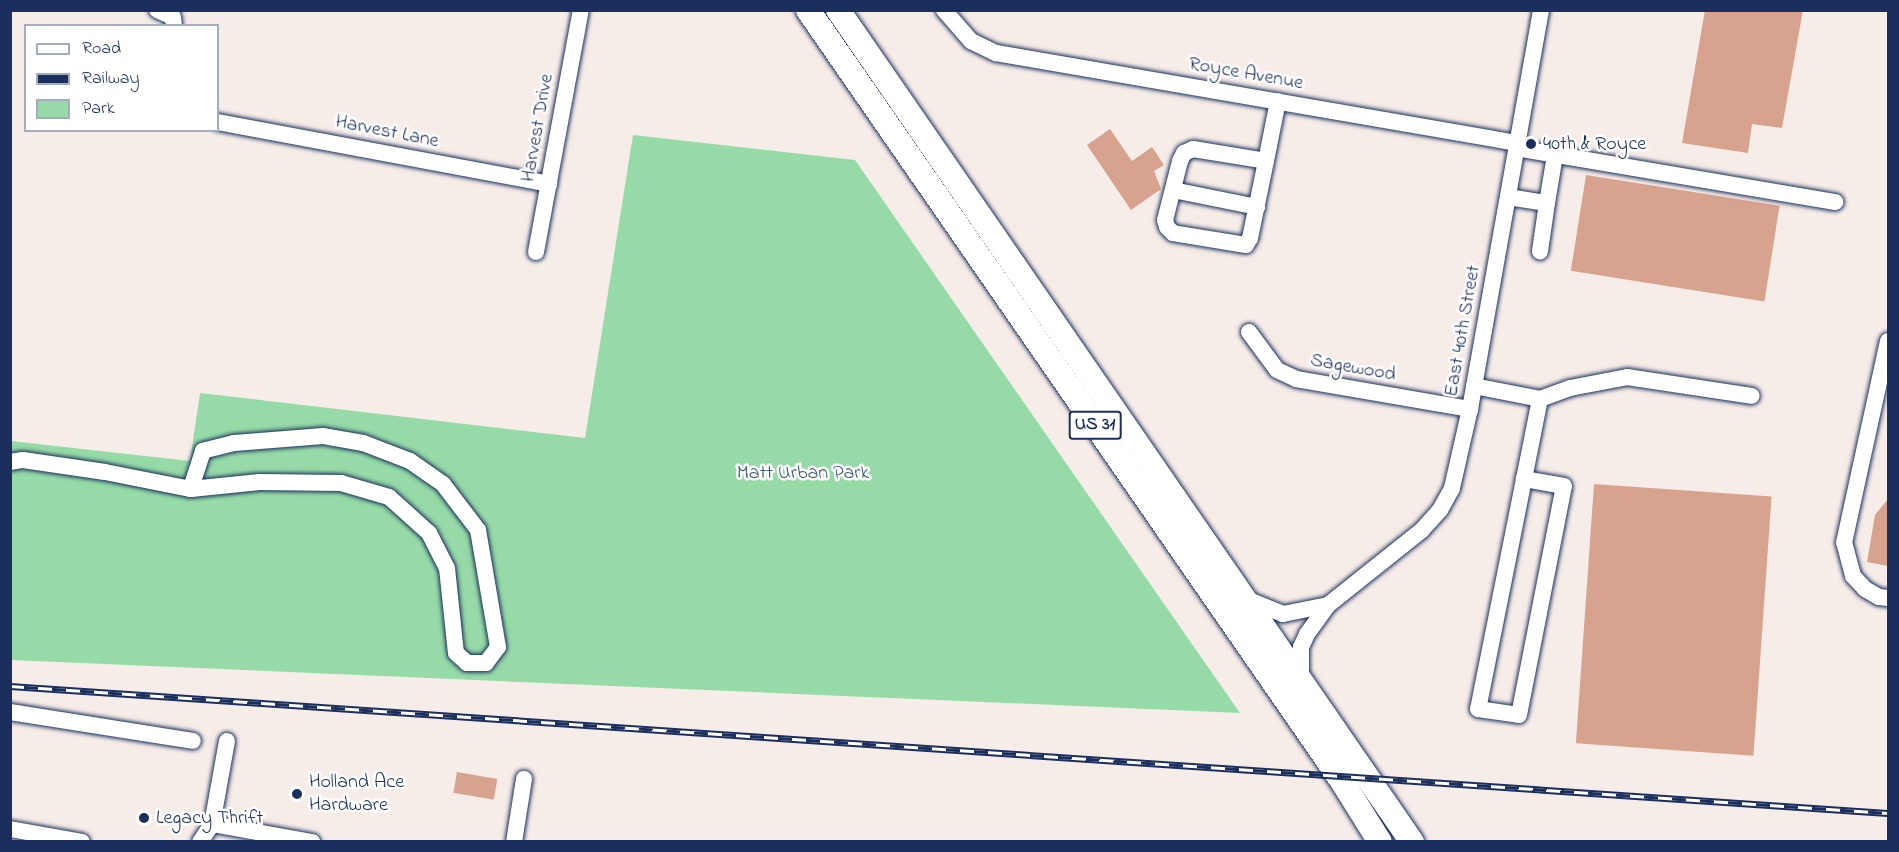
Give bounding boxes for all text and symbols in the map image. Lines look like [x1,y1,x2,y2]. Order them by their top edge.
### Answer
legend [24,24,219,132]
text: Road [82,36,121,62]
street label: Royce Avenue [1187,52,1305,96]
text: Railway [82,66,139,92]
street label: Harvest Drive [517,72,559,184]
text: Park [82,96,115,122]
street label: Harvest Lane [333,110,441,154]
place label: 40th & Royce [1543,132,1646,156]
marker: 40th & Royce [1524,137,1538,151]
street label: East 40th Street [1440,263,1486,399]
street label: Sagewood [1308,349,1398,387]
road number: US 31 [1068,410,1122,440]
park label: Matt Urban Park [737,461,869,485]
place label: Holland Ace Hardware [309,771,404,818]
marker: Holland Ace Hardware [290,787,304,801]
place label: Legacy Thrift [156,806,263,830]
marker: Legacy Thrift [137,811,151,825]

